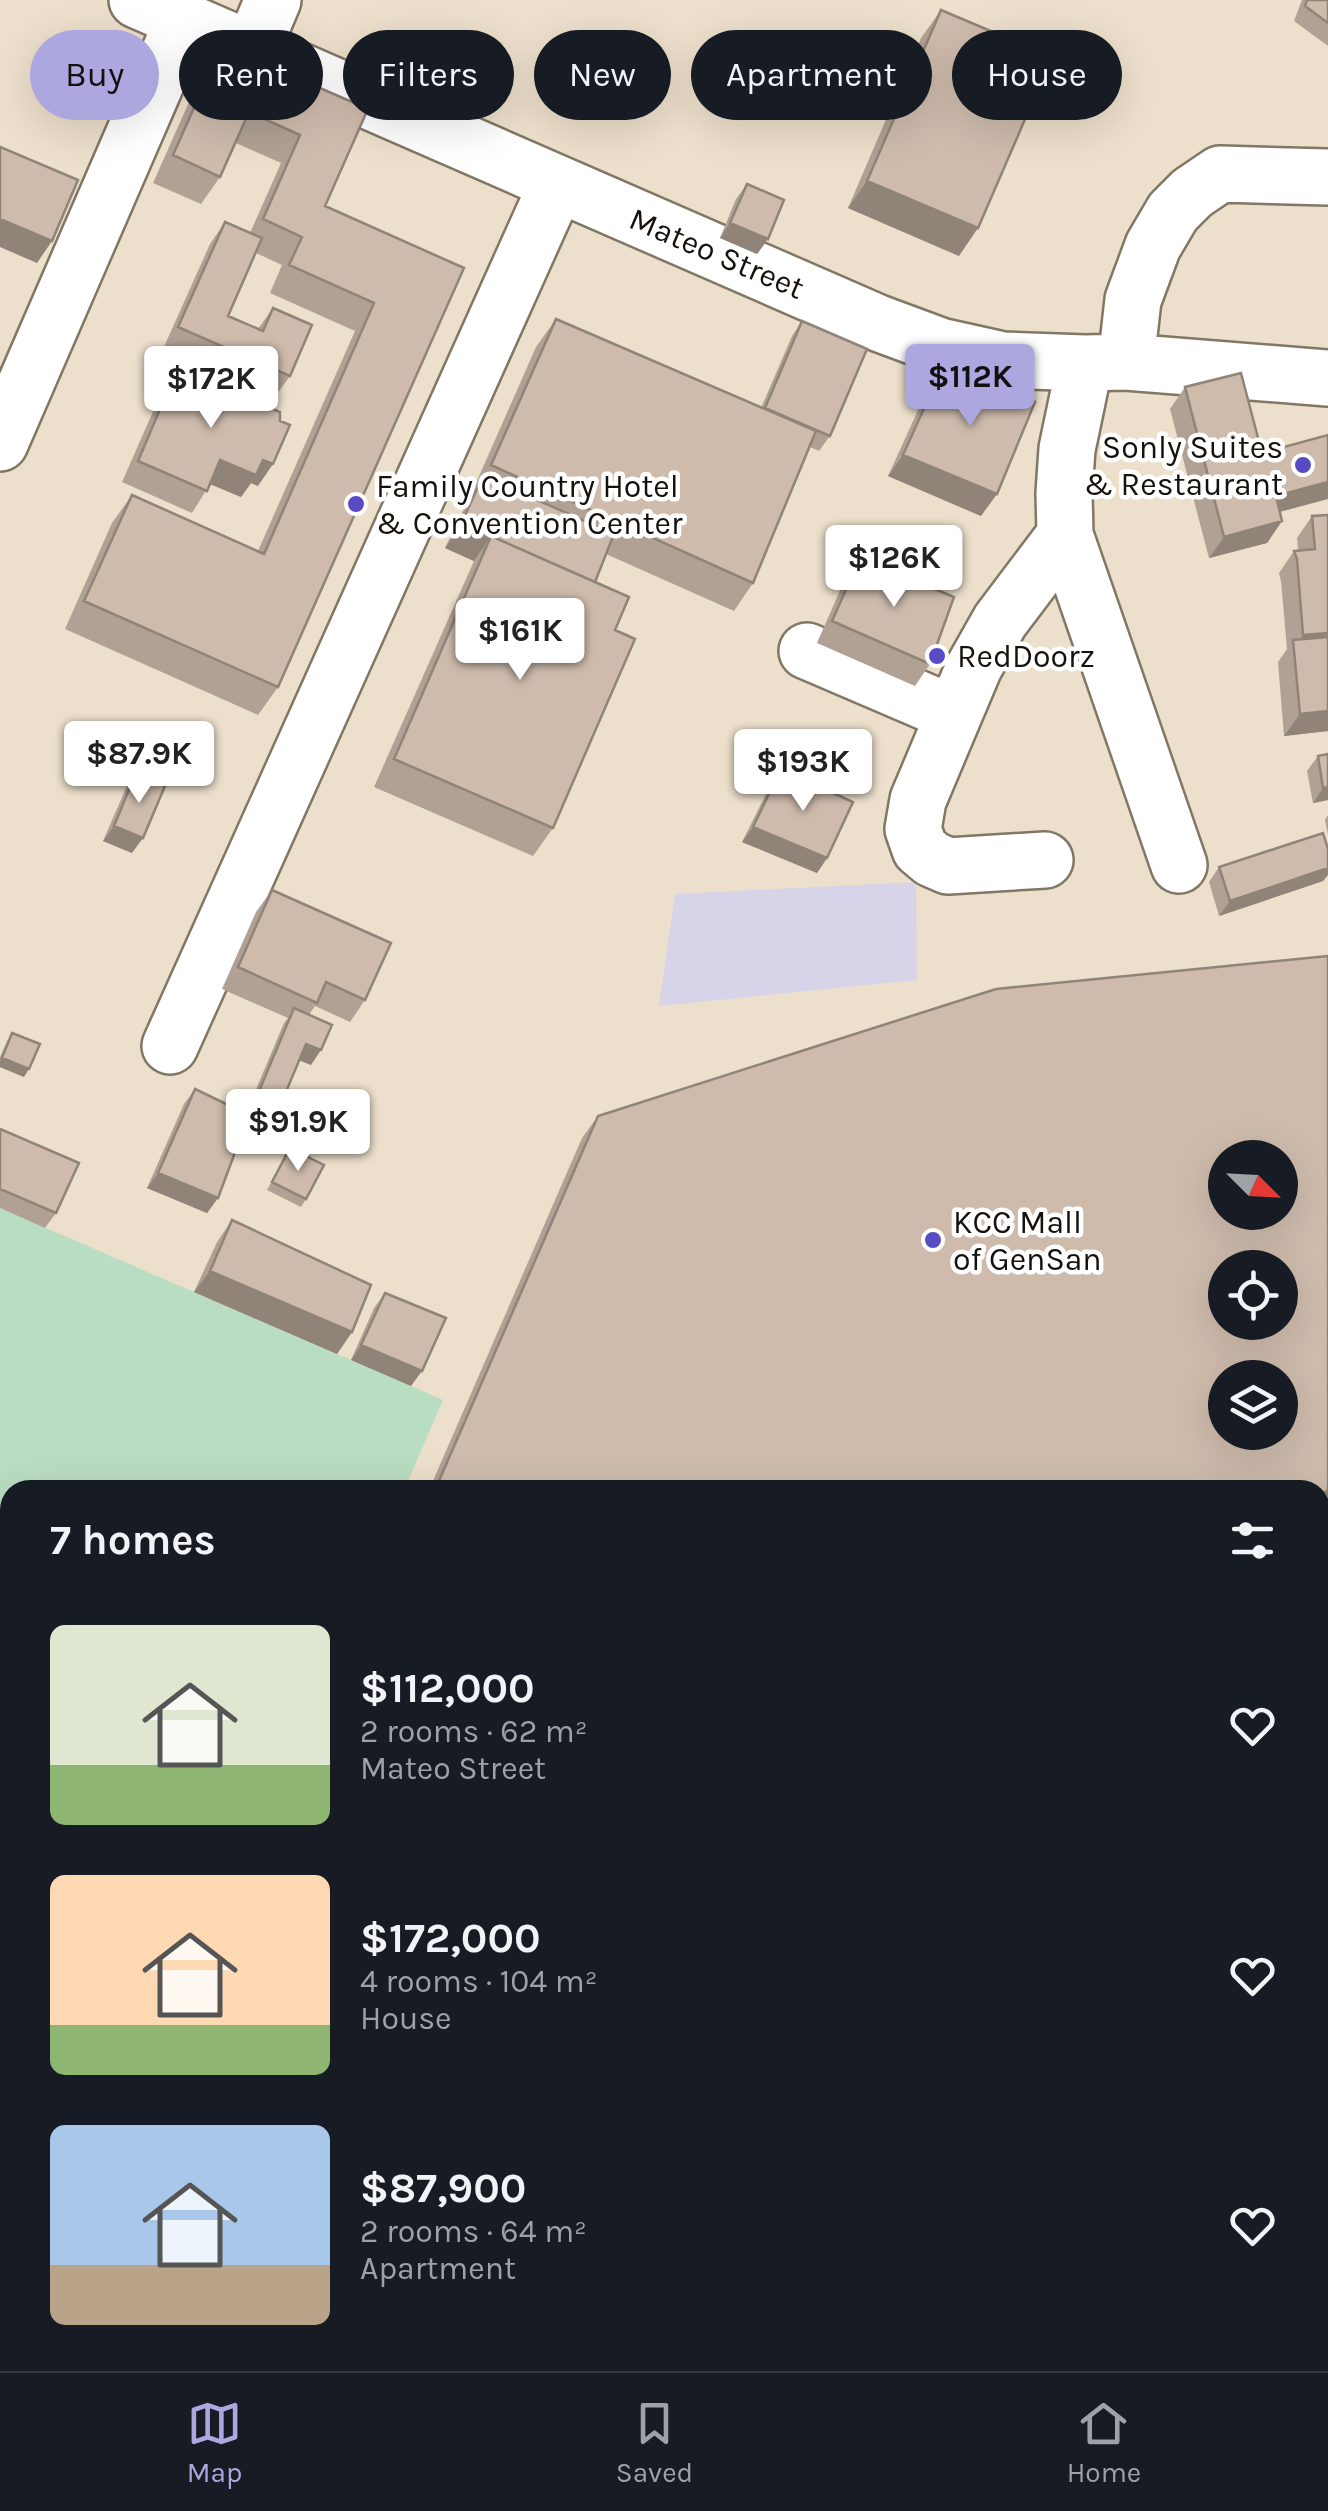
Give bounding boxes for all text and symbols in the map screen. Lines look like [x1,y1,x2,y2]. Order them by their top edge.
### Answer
chip: Buy [30,30,159,120]
chip: Rent [179,30,323,120]
chip: Filters [343,30,514,120]
chip: New [534,30,671,120]
chip: Apartment [691,30,932,120]
chip: House [952,30,1122,120]
street label: Mateo Street [624,200,810,307]
pin: $112K [900,344,1040,429]
pin: $172K [141,346,281,431]
text: $112K [927,358,1013,395]
text: $172K [166,360,256,397]
place label: Sonly Suites & Restaurant [1084,429,1283,503]
marker: Sonly Suites & Restaurant [1292,454,1314,476]
place label: Family Country Hotel & Convention Center [376,468,683,542]
marker: Family Country Hotel & Convention Center [345,493,367,515]
pin: $126K [824,525,964,610]
text: $126K [847,539,941,576]
pin: $161K [450,598,590,683]
text: $161K [477,612,563,649]
place label: RedDoorz [957,638,1095,675]
marker: RedDoorz [926,645,948,667]
pin: $87.9K [58,721,220,806]
pin: $193K [733,729,873,814]
text: $87.9K [86,735,192,772]
text: $193K [756,743,850,780]
pin: $91.9K [217,1089,379,1174]
text: $91.9K [248,1103,348,1140]
north arrow [1208,1140,1298,1230]
map controls [1208,1140,1298,1450]
place label: KCC Mall of GenSan [953,1204,1102,1278]
marker: KCC Mall of GenSan [922,1229,944,1251]
button: locate [1208,1250,1298,1340]
button: layers [1208,1360,1298,1450]
icon: filters [1225,1513,1280,1568]
text: 7 homes [50,1515,216,1565]
text: $112,000 [360,1663,535,1713]
icon: home [130,1665,250,1785]
icon: heart [1225,1698,1280,1753]
text: 2 rooms · 62 m² [360,1713,588,1750]
text: Mateo Street [360,1750,546,1787]
text: $172,000 [360,1913,541,1963]
icon: home [130,1915,250,2035]
icon: heart [1225,1948,1280,2003]
text: 4 rooms · 104 m² [360,1963,598,2000]
text: House [360,2000,452,2037]
text: $87,900 [360,2163,526,2213]
icon: home [130,2165,250,2285]
icon: heart [1225,2198,1280,2253]
text: 2 rooms · 64 m² [360,2213,587,2250]
text: Apartment [360,2250,516,2287]
tab: Map [187,2396,242,2489]
tab: Saved [616,2396,693,2489]
tab: Home [1067,2396,1141,2489]

